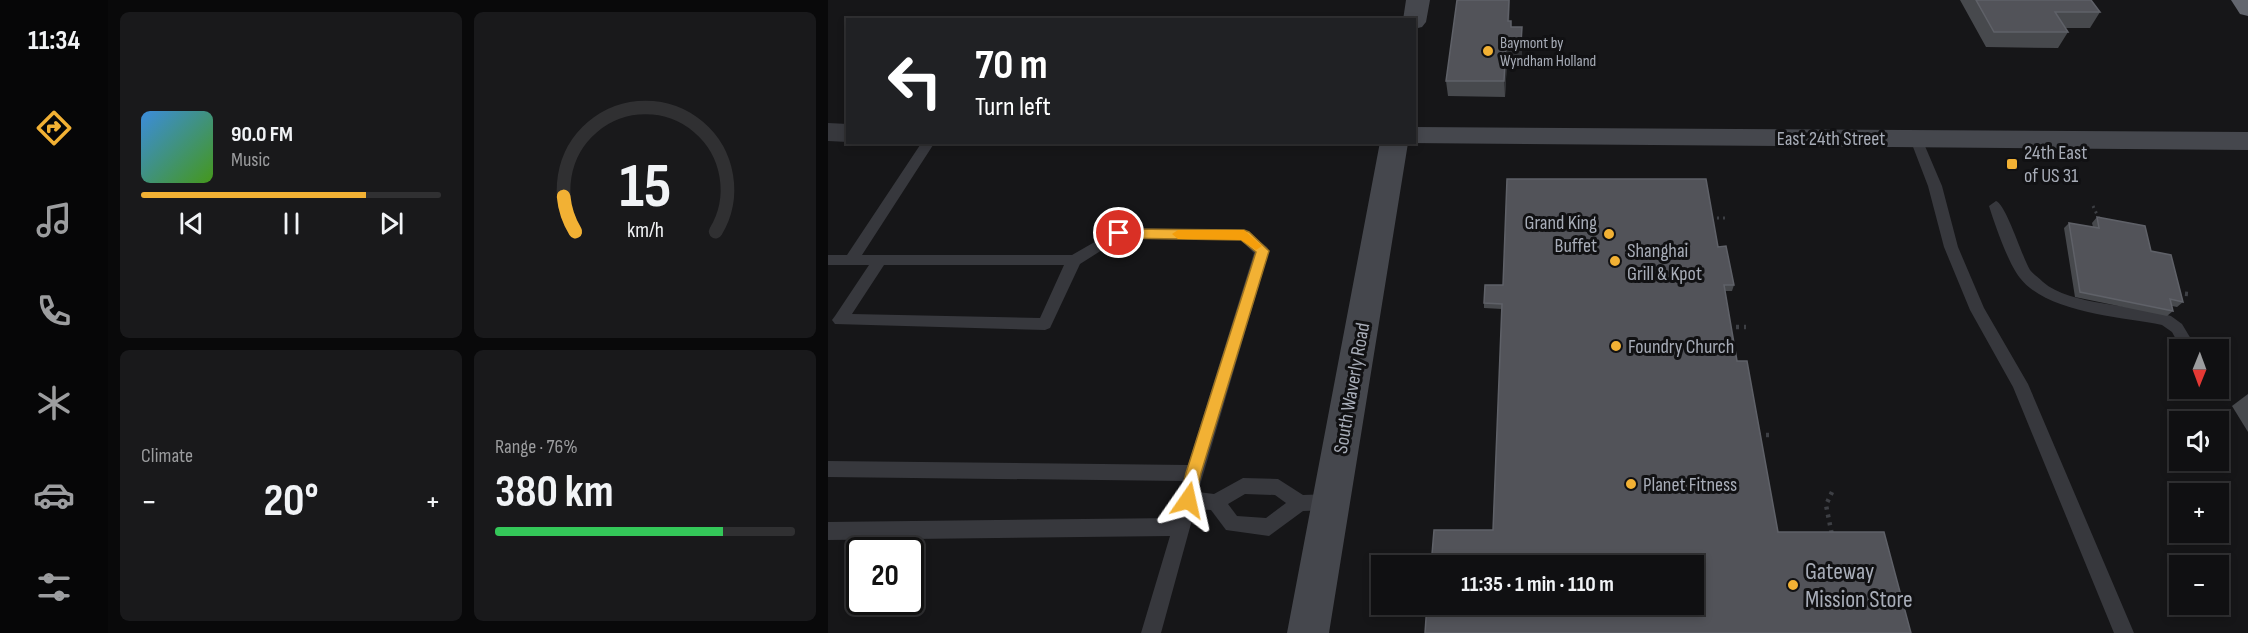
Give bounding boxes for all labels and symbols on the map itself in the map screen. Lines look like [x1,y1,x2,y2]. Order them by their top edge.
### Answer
place label: Baymont by Wyndham Holland [1500,34,1596,71]
marker: Baymont by Wyndham Holland [1481,44,1495,58]
street label: East 24th Street [1777,127,1885,151]
place label: 24th East of US 31 [2024,141,2087,188]
marker: 24th East of US 31 [2005,157,2019,171]
pin [1093,207,1144,258]
place label: Grand King Buffet [1524,211,1597,258]
marker: Grand King Buffet [1602,227,1616,241]
place label: Shanghai Grill & Kpot [1627,239,1702,286]
marker: Shanghai Grill & Kpot [1608,254,1622,268]
street label: South Waverly Road [1329,321,1375,455]
place label: Foundry Church [1628,335,1734,359]
marker: Foundry Church [1609,339,1623,353]
north arrow [2169,339,2229,399]
position arrow [1156,468,1220,532]
place label: Planet Fitness [1643,473,1737,497]
marker: Planet Fitness [1624,477,1638,491]
speed limit sign: 20 [846,537,924,615]
place label: Gateway Mission Store [1805,557,1913,614]
marker: Gateway Mission Store [1786,578,1800,592]

